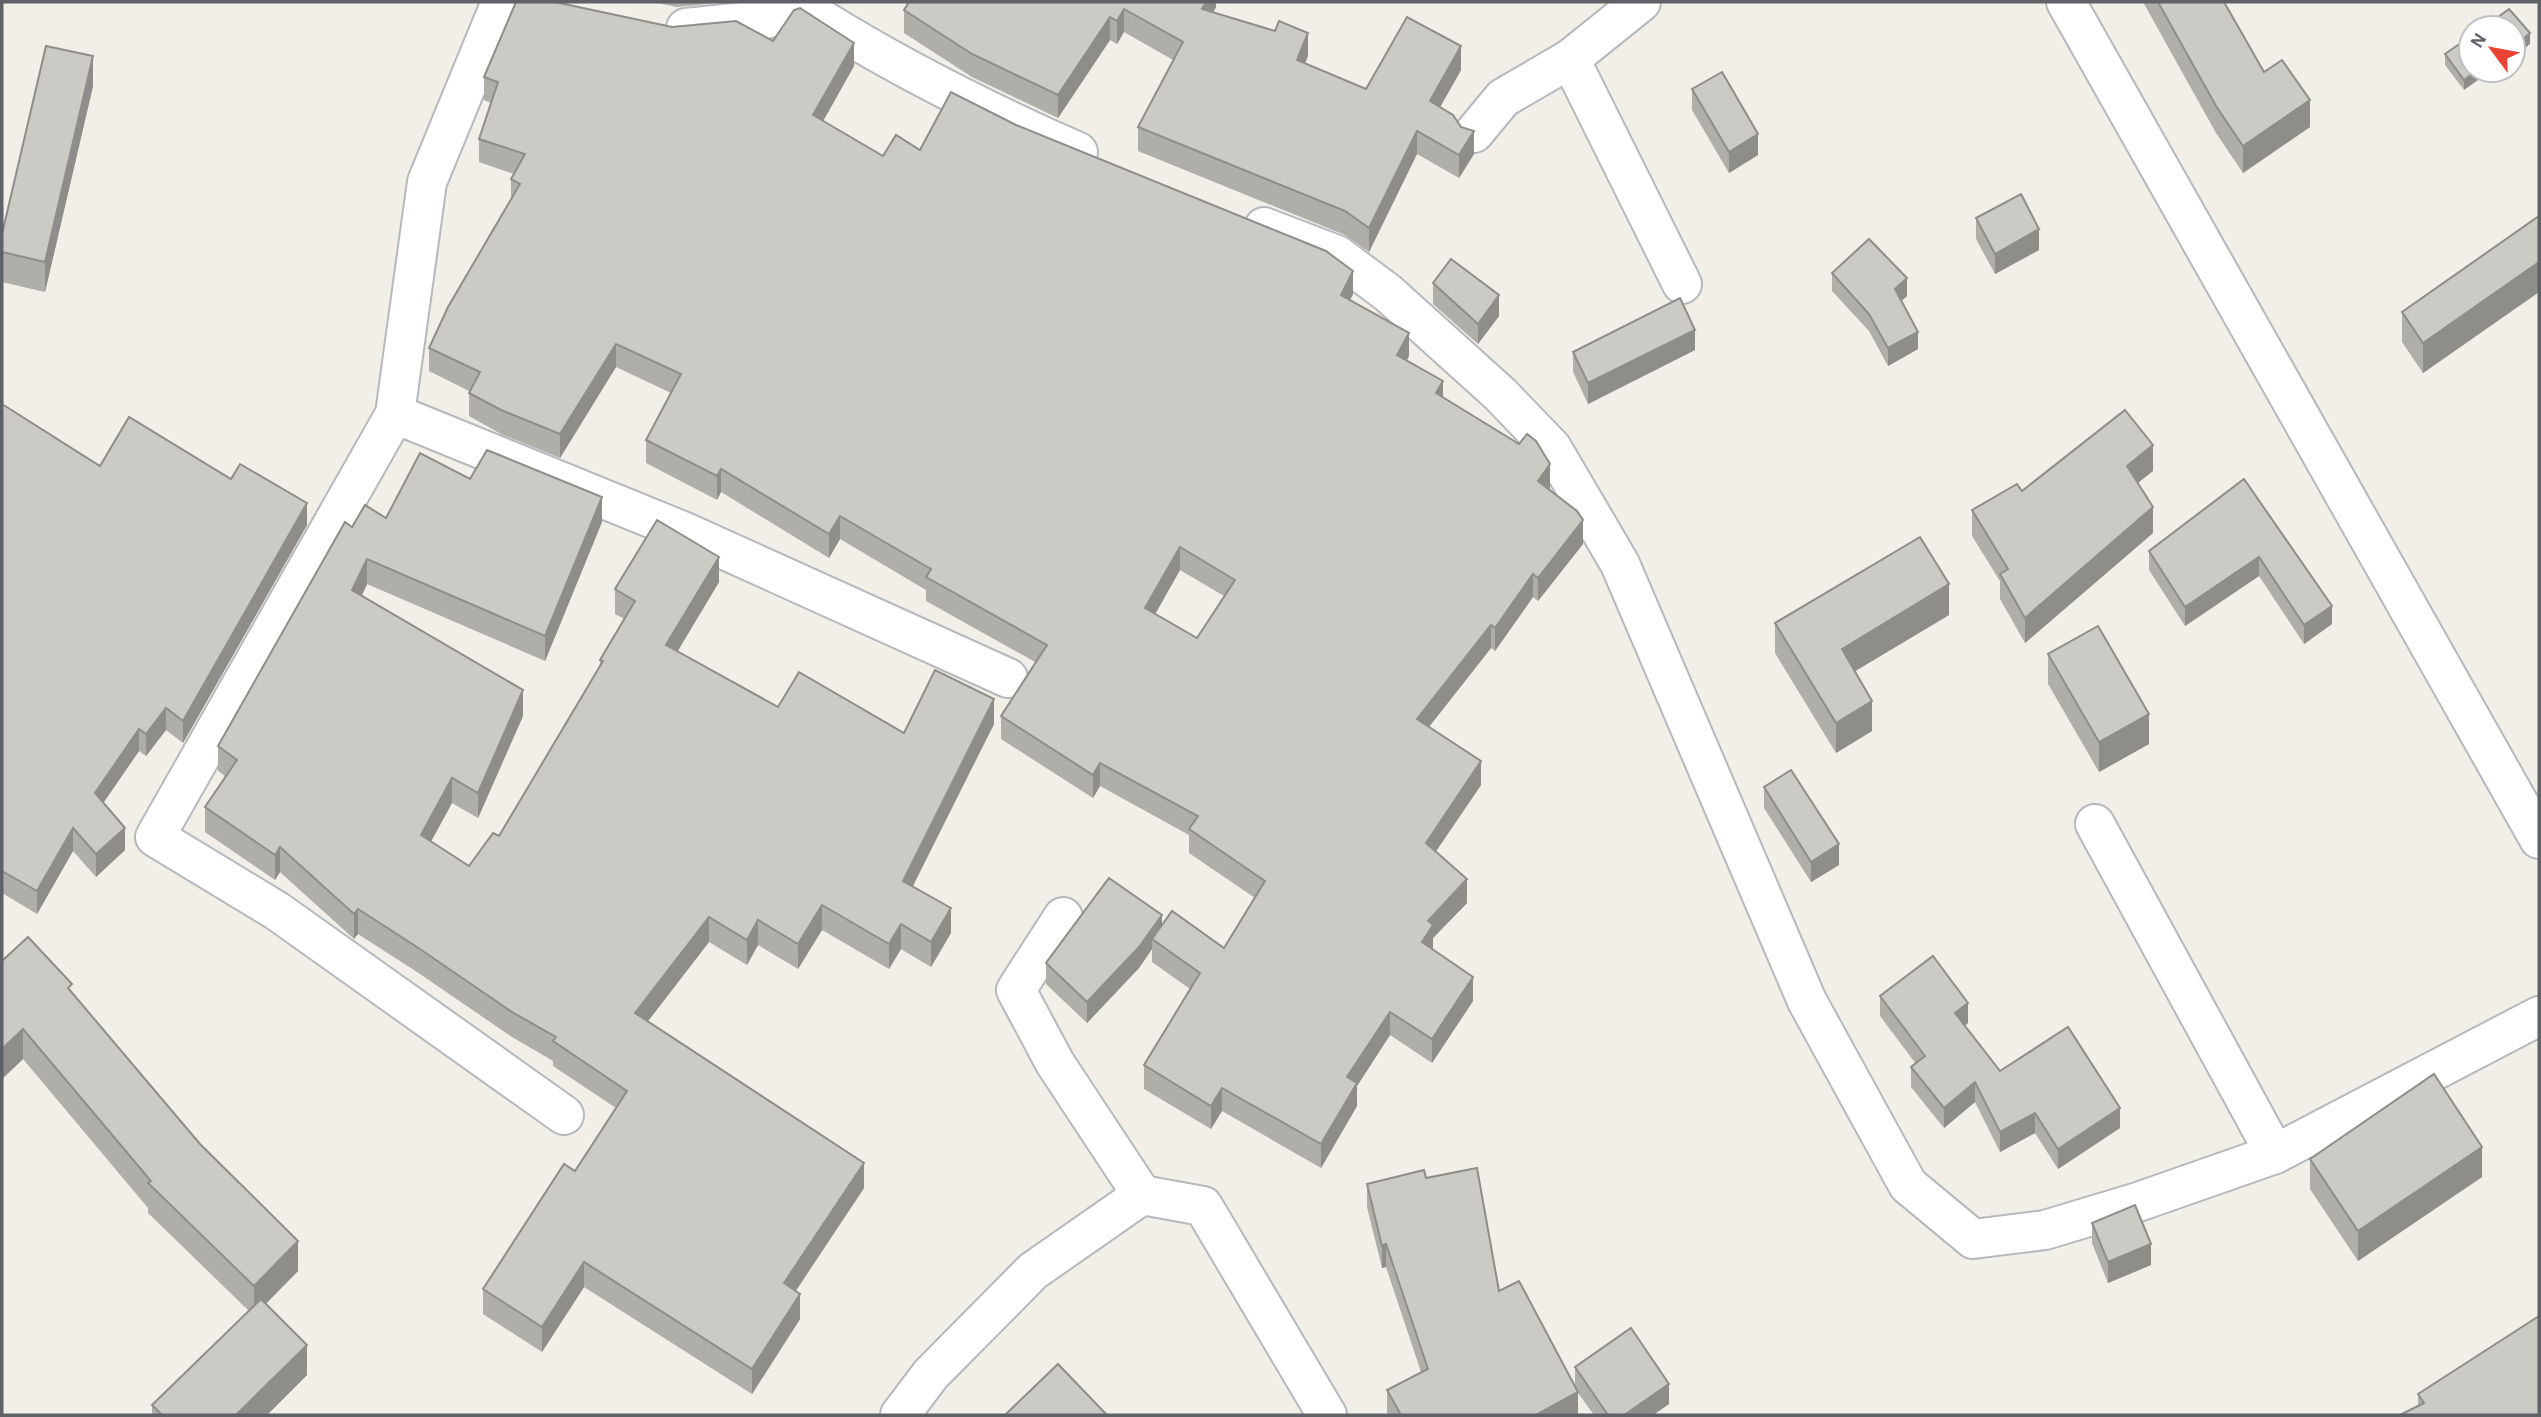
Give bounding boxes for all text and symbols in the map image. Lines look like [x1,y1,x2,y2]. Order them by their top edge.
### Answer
north arrow [2457,14,2527,84]
text: N [2467,30,2490,51]

